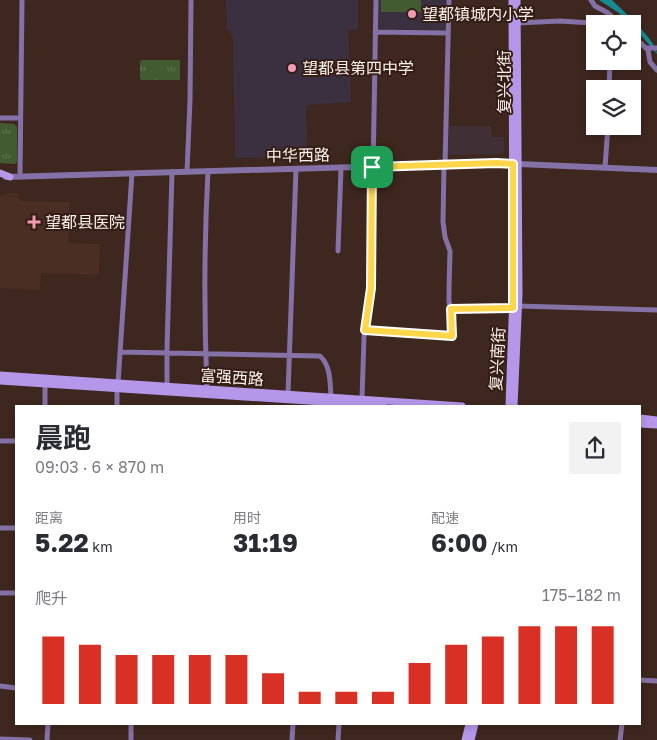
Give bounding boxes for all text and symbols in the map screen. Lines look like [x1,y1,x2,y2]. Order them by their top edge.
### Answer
place label: 望都镇城内小学 [422,4,534,24]
marker: 望都镇城内小学 [406,8,418,20]
map controls [586,15,641,135]
button: locate [586,15,641,70]
street label: 复兴北街 [494,50,514,114]
place label: 望都县第四中学 [302,58,414,78]
marker: 望都县第四中学 [286,62,298,74]
button: layers [586,80,641,135]
street label: 中华西路 [266,144,330,166]
pin [351,146,393,188]
icon: arrive [358,153,386,181]
place label: 望都县医院 [45,212,125,232]
marker: 望都县医院 [27,215,41,229]
street label: 复兴南街 [485,327,509,391]
street label: 富强西路 [199,365,265,389]
text: 晨跑 [35,421,91,454]
button: share [569,422,621,474]
text: 09:03 · 6 × 870 m [35,457,164,477]
text: 距离 [35,509,63,526]
text: 用时 [233,509,261,526]
text: 配速 [431,509,459,526]
text: 5.22 [35,527,89,558]
text: 31:19 [233,527,298,558]
text: 6:00 [431,527,487,558]
text: km [89,538,113,555]
text: /km [487,538,518,555]
text: 175–182 m [542,585,621,605]
text: 爬升 [35,588,67,608]

